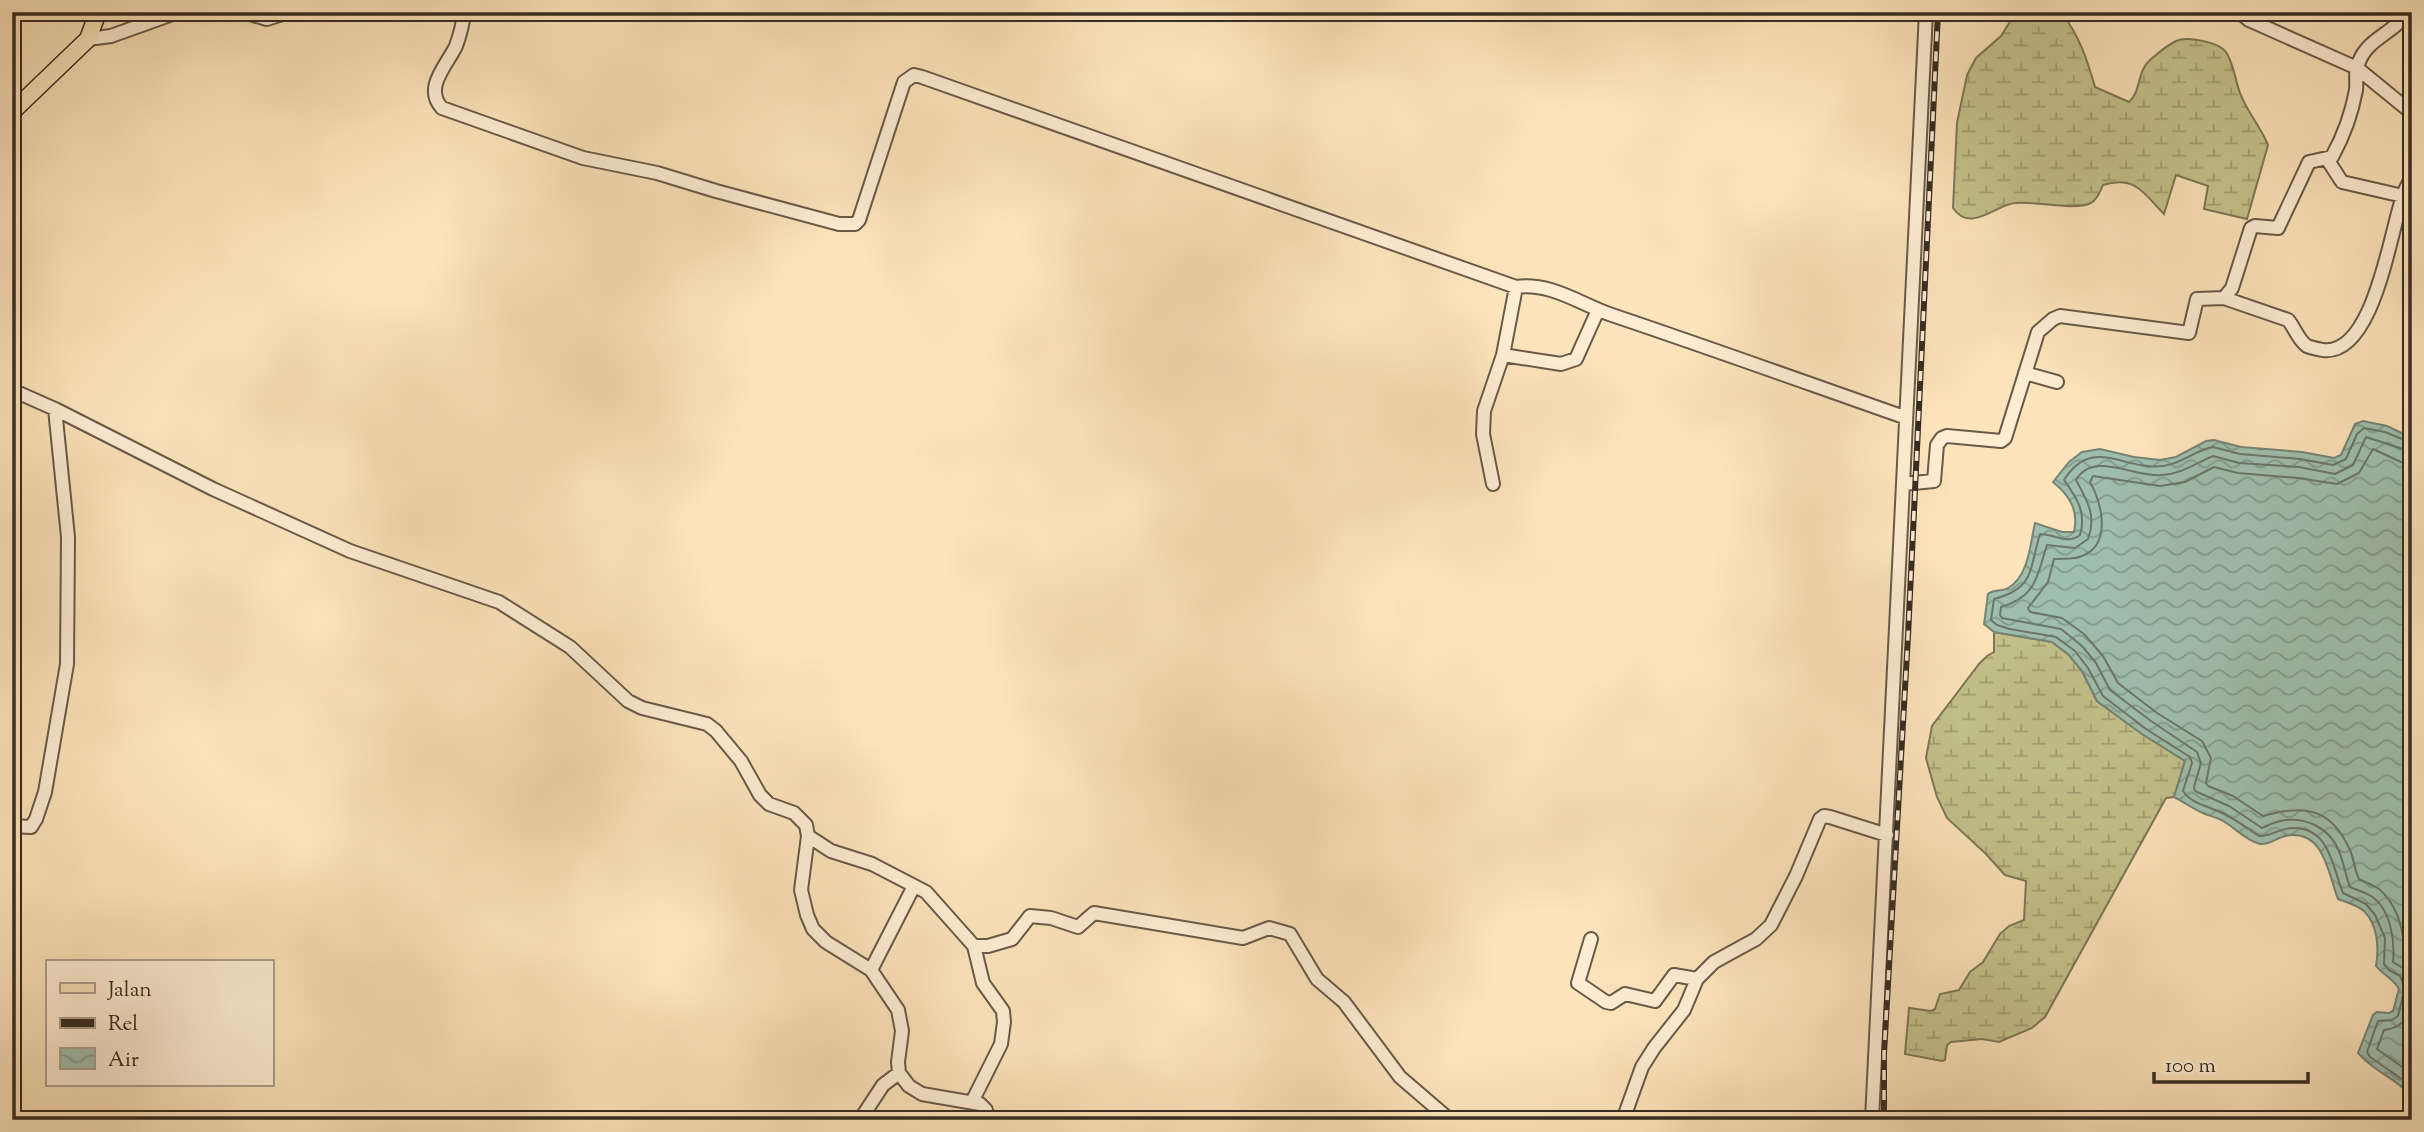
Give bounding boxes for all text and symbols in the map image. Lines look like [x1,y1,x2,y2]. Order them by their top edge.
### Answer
legend [46,960,273,1086]
text: Jalan [107,976,152,1006]
text: Rel [108,1010,138,1040]
scale bar [2154,1041,2308,1085]
text: Air [108,1046,139,1076]
text: 100 m [2165,1052,2216,1082]

